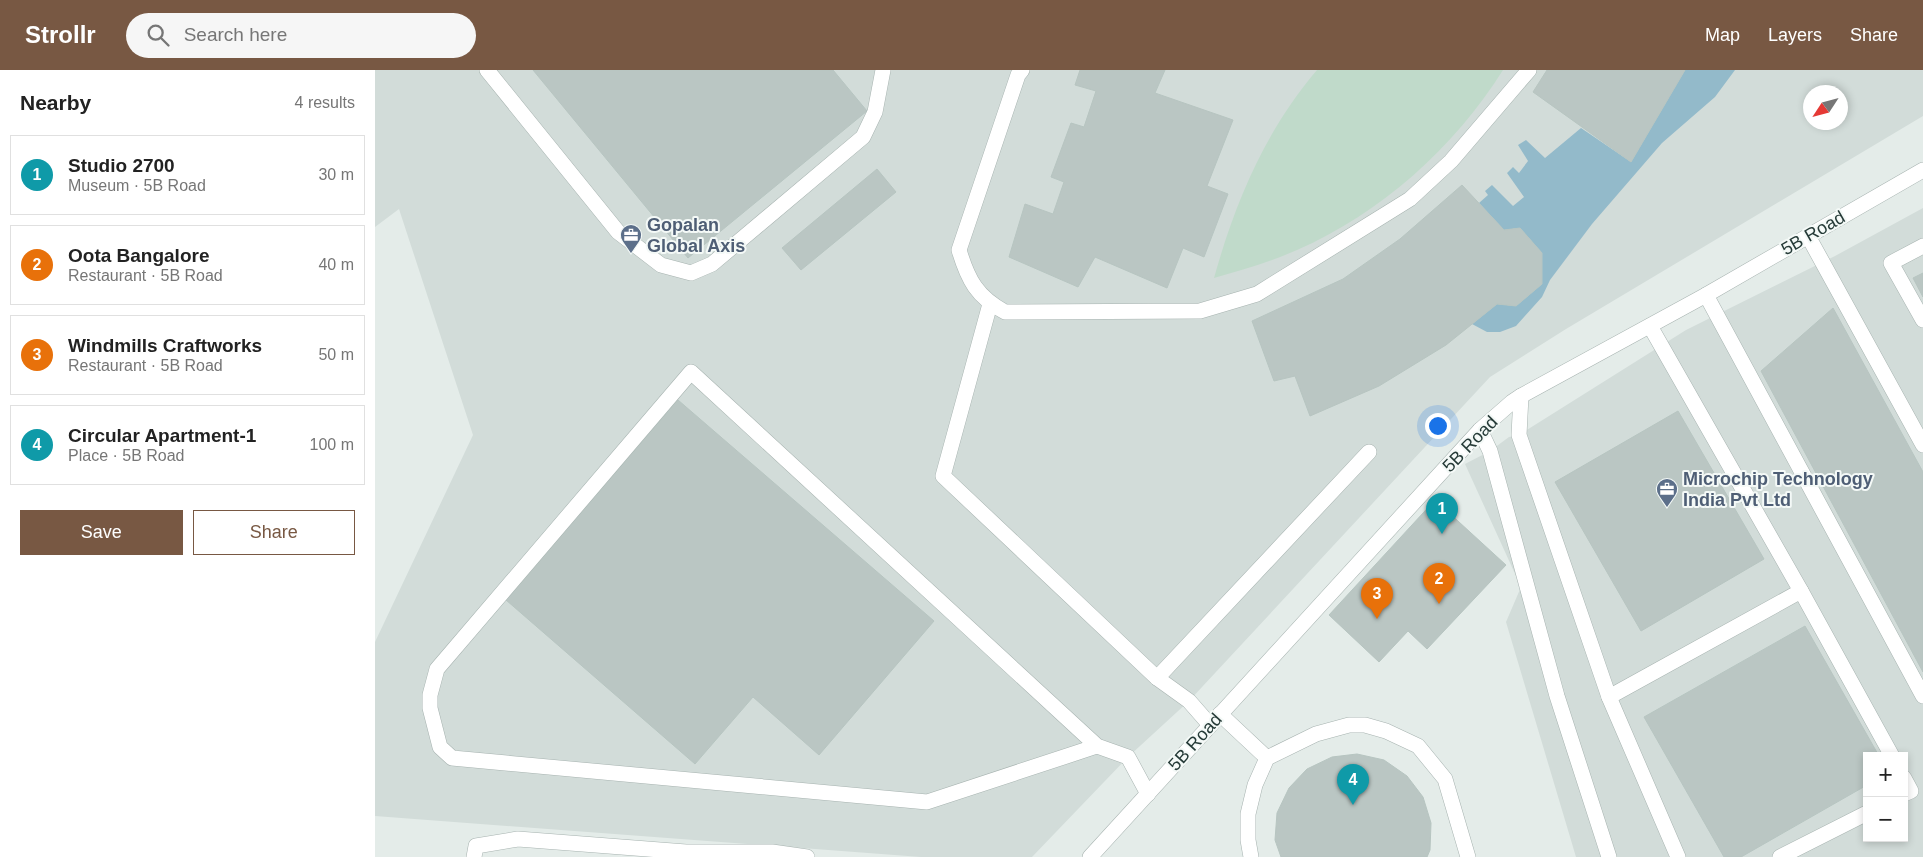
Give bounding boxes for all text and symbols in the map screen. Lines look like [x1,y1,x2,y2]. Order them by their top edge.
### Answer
search box [126,13,476,58]
text: Strollr [25,21,96,48]
icon: search [144,21,172,49]
text: Search here [184,24,287,45]
text: Map [1705,25,1740,45]
text: Layers [1768,25,1822,45]
text: Share [1850,25,1898,45]
north arrow [1803,85,1848,130]
text: Nearby [20,91,91,114]
text: 4 results [295,94,355,111]
text: Studio 2700 [68,155,175,176]
text: 1 [33,166,41,183]
text: 30 m [318,166,354,183]
text: Museum · 5B Road [68,177,206,194]
street label: 5B Road [1778,207,1848,259]
place label: Gopalan Global Axis [647,215,745,256]
office icon: Gopalan Global Axis [619,223,643,254]
text: Oota Bangalore [68,245,209,266]
text: 2 [33,256,41,273]
text: 40 m [318,256,354,273]
text: Restaurant · 5B Road [68,267,223,284]
text: Windmills Craftworks [68,335,262,356]
text: 3 [33,346,41,363]
text: 50 m [318,346,354,363]
text: Restaurant · 5B Road [68,357,223,374]
street label: 5B Road [1438,412,1502,476]
your location [1425,413,1451,439]
text: Circular Apartment-1 [68,425,256,446]
text: 4 [33,436,41,453]
text: 100 m [310,436,354,453]
text: Place · 5B Road [68,447,185,464]
place label: Microchip Technology India Pvt Ltd [1683,469,1873,510]
office icon: Microchip Technology India Pvt Ltd [1655,477,1679,508]
pin: 1 [1426,493,1458,534]
button: Save [20,510,183,555]
button: Share [193,510,355,555]
pin: 2 [1423,563,1455,604]
pin: 3 [1361,578,1393,619]
street label: 5B Road [1164,709,1226,775]
map controls [1863,752,1908,842]
button: + [1863,752,1908,797]
pin: 4 [1337,764,1369,805]
button: − [1863,797,1908,842]

